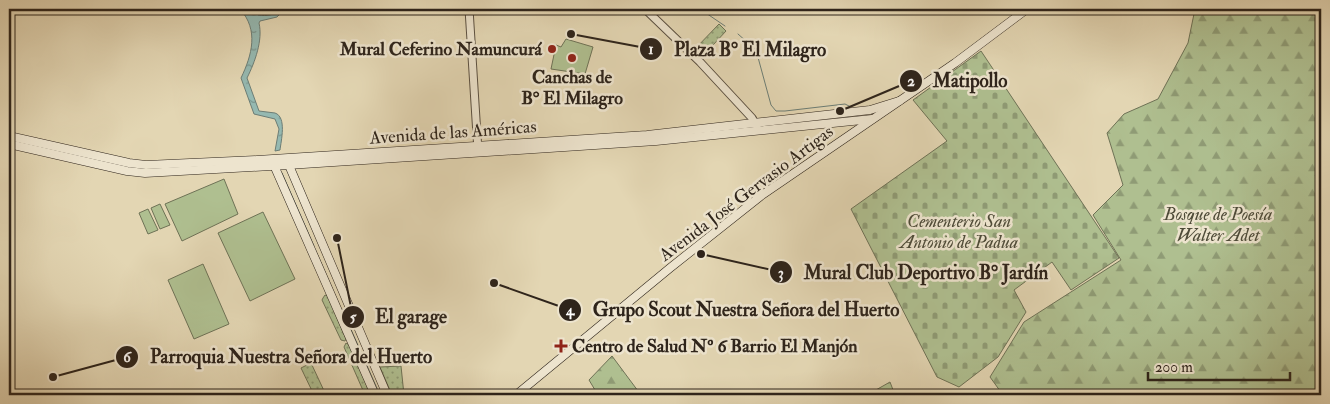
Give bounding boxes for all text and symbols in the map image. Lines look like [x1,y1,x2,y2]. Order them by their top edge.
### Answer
callout: Plaza B° El Milagro [639,32,836,66]
place label: Mural Ceferino Namuncurá [339,38,543,61]
text: Plaza B° El Milagro [674,38,826,63]
text: 1 [648,40,654,59]
marker: Mural Ceferino Namuncurá [546,43,558,55]
marker: Canchas de B° El Milagro [566,52,578,64]
callout: Matipollo [898,64,1018,98]
place label: Canchas de B° El Milagro [521,66,623,110]
text: Matipollo [932,69,1007,94]
text: 2 [907,72,915,91]
street label: Avenida de las Américas [368,115,537,150]
street label: Avenida José Gervasio Artigas [654,120,838,267]
park label: Bosque de Poesía Walter Adet [1163,203,1272,247]
park label: Cementerio San Antonio de Padua [898,210,1018,254]
callout: Mural Club Deportivo B° Jardín [769,255,1058,289]
text: Mural Club Deportivo B° Jardín [803,261,1048,286]
text: 3 [778,264,784,283]
callout: Grupo Scout Nuestra Señora del Huerto [557,293,909,327]
text: Grupo Scout Nuestra Señora del Huerto [593,298,899,323]
callout: El garage [340,300,457,334]
text: 4 [565,301,575,320]
text: El garage [375,305,447,330]
text: 5 [350,308,357,327]
place label: Centro de Salud Nº 6 Barrio El Manjón [572,335,858,358]
marker: Centro de Salud Nº 6 Barrio El Manjón [554,339,568,353]
callout: Parroquia Nuestra Señora del Huerto [115,340,442,374]
text: Parroquia Nuestra Señora del Huerto [150,345,432,370]
text: 6 [123,348,132,367]
scale bar [1148,349,1290,381]
text: 200 m [1155,358,1193,377]

